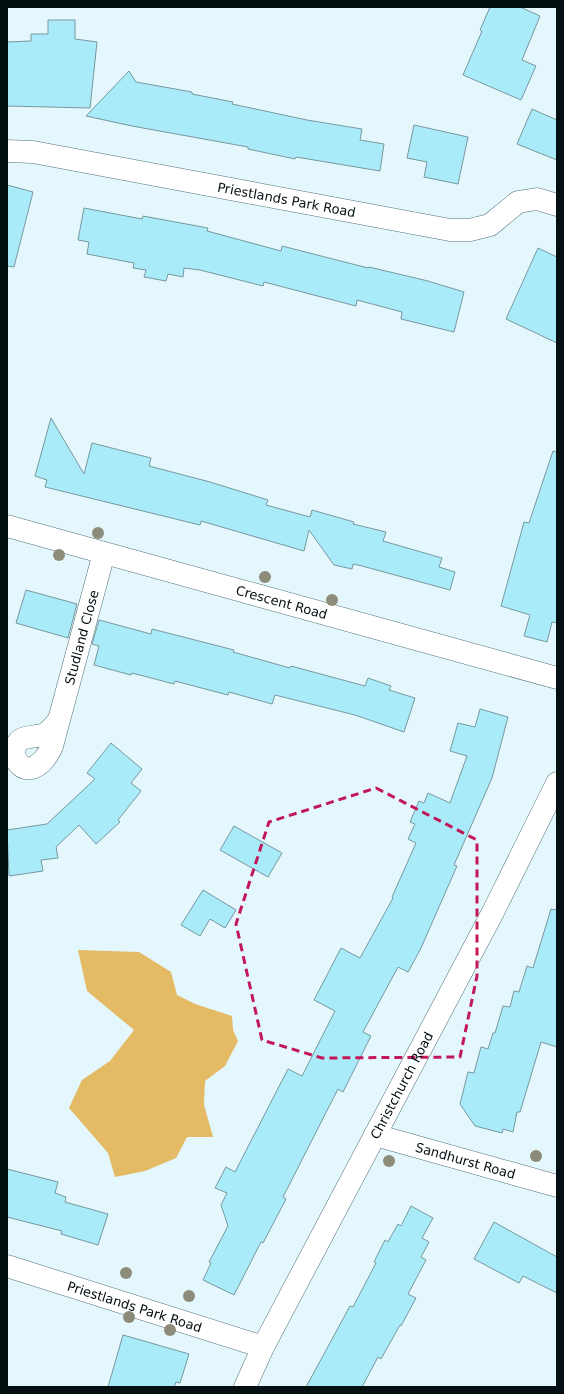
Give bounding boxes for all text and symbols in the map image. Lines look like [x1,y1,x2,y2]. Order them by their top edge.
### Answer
street label: Priestlands Park Road [216,180,357,220]
street label: Crescent Road [234,583,329,622]
street label: Studland Close [62,588,102,686]
street label: Christchurch Road [367,1029,436,1142]
street label: Sandhurst Road [414,1140,517,1182]
street label: Priestlands Park Road [65,1279,204,1335]

